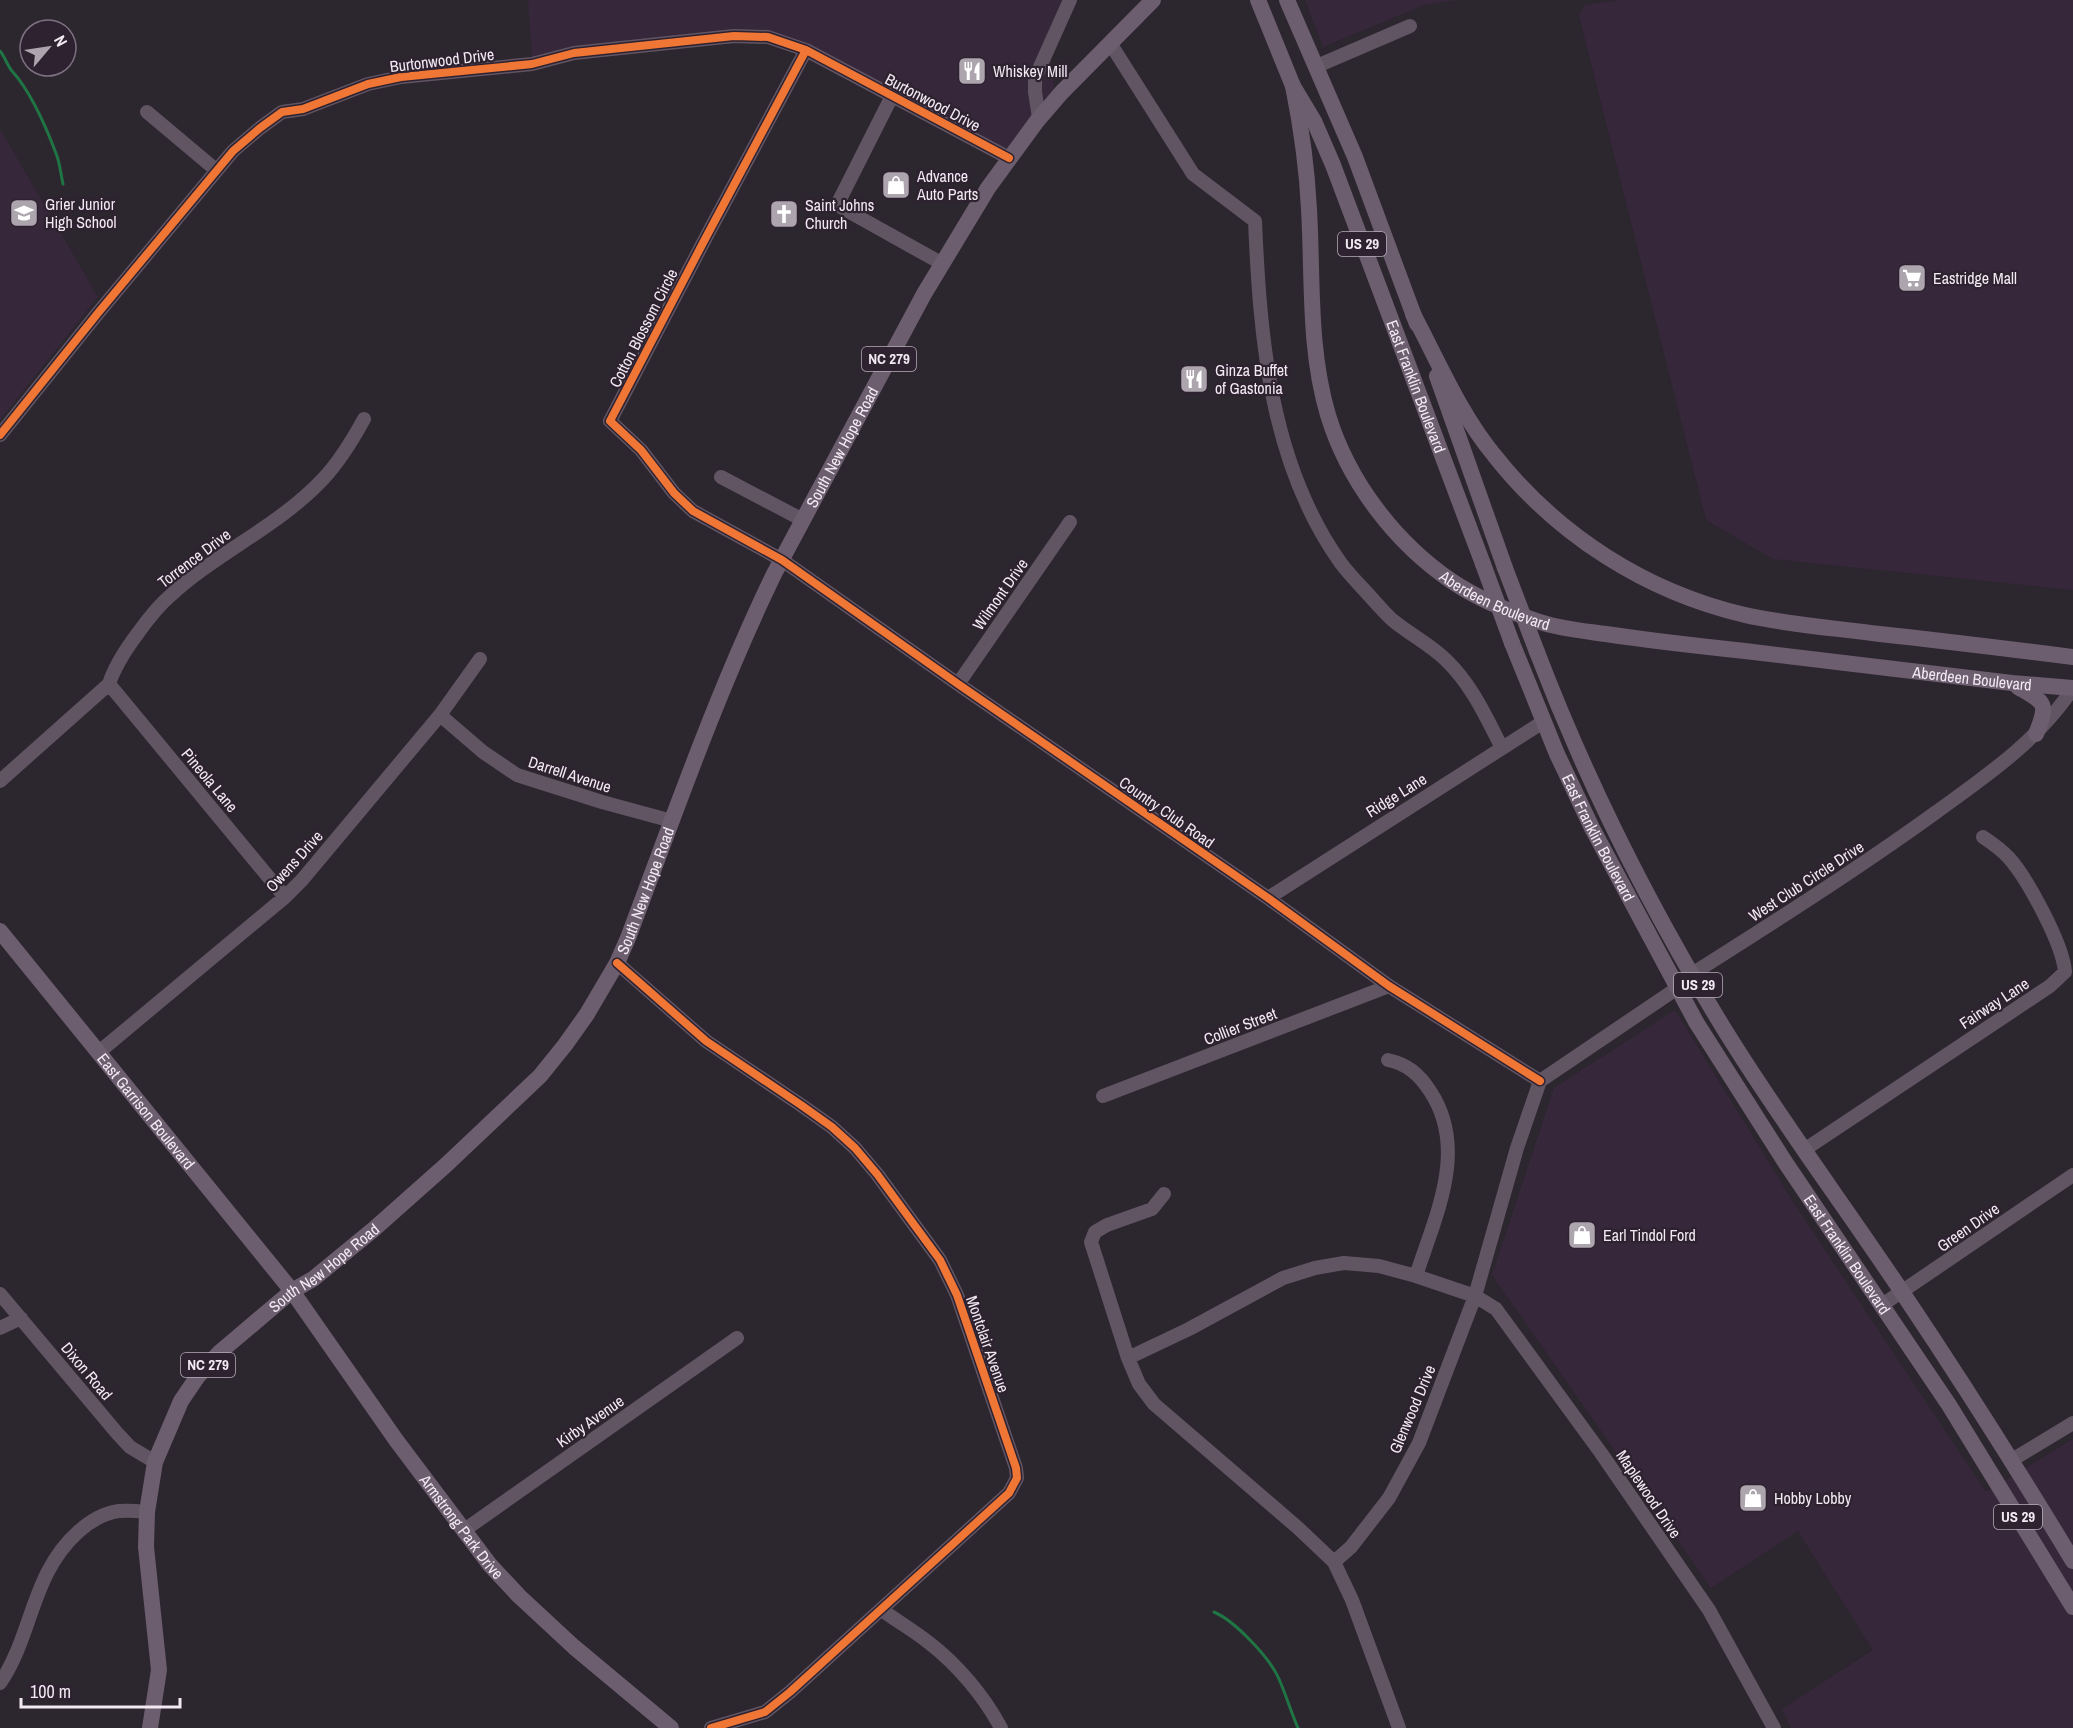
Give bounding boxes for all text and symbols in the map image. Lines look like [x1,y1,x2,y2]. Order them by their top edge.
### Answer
north arrow [18,18,78,78]
text: N [49,31,73,50]
street label: Burtonwood Drive [389,43,495,77]
restaurant icon: Whiskey Mill [956,55,988,87]
place label: Whiskey Mill [993,60,1067,82]
street label: Burtonwood Drive [881,68,985,136]
place label: Advance Auto Parts [916,165,978,205]
shop icon: Advance Auto Parts [880,169,912,201]
place label: Grier Junior High School [45,193,117,233]
place label: Saint Johns Church [805,194,874,234]
school or university icon: Grier Junior High School [8,197,40,229]
church icon: Saint Johns Church [768,198,800,230]
road number: US 29 [1338,232,1386,256]
supermarket icon: Eastridge Mall [1896,262,1928,294]
street label: Cotton Blossom Circle [604,265,682,391]
place label: Eastridge Mall [1933,267,2017,289]
street label: East Franklin Boulevard [1381,317,1451,456]
road number: NC 279 [862,347,916,371]
place label: Ginza Buffet of Gastonia [1215,359,1288,399]
restaurant icon: Ginza Buffet of Gastonia [1178,363,1210,395]
street label: South New Hope Road [801,383,883,511]
street label: Torrence Drive [153,523,235,593]
street label: Wilmont Drive [967,554,1033,634]
street label: Aberdeen Boulevard [1434,565,1552,635]
street label: Aberdeen Boulevard [1910,660,2032,696]
street label: Pineola Lane [177,743,243,817]
street label: Darrell Avenue [526,750,614,798]
street label: Ridge Lane [1361,768,1431,822]
street label: East Franklin Boulevard [1557,770,1640,905]
street label: Country Club Road [1115,771,1219,853]
street label: South New Hope Road [611,824,679,958]
street label: Owens Drive [260,825,328,897]
street label: West Club Circle Drive [1744,836,1868,926]
street label: Fairway Lane [1955,972,2033,1034]
road number: US 29 [1674,973,1722,997]
street label: Collier Street [1200,1002,1280,1050]
street label: East Garrison Boulevard [92,1048,200,1174]
street label: East Franklin Boulevard [1799,1190,1896,1319]
street label: Green Drive [1932,1197,2004,1257]
street label: South New Hope Road [264,1218,384,1317]
shop icon: Earl Tindol Ford [1566,1219,1598,1251]
place label: Earl Tindol Ford [1603,1224,1696,1246]
street label: Montclair Avenue [961,1293,1015,1395]
street label: Dixon Road [56,1337,118,1405]
road number: NC 279 [181,1353,235,1377]
street label: Glenwood Drive [1383,1361,1441,1457]
street label: Kirby Avenue [552,1390,628,1452]
street label: Maplewood Drive [1611,1446,1687,1542]
street label: Armstrong Park Drive [414,1469,509,1584]
shop icon: Hobby Lobby [1737,1482,1769,1514]
place label: Hobby Lobby [1774,1487,1852,1509]
road number: US 29 [1994,1505,2042,1529]
scale bar [21,1671,180,1709]
text: 100 m [30,1679,71,1704]

